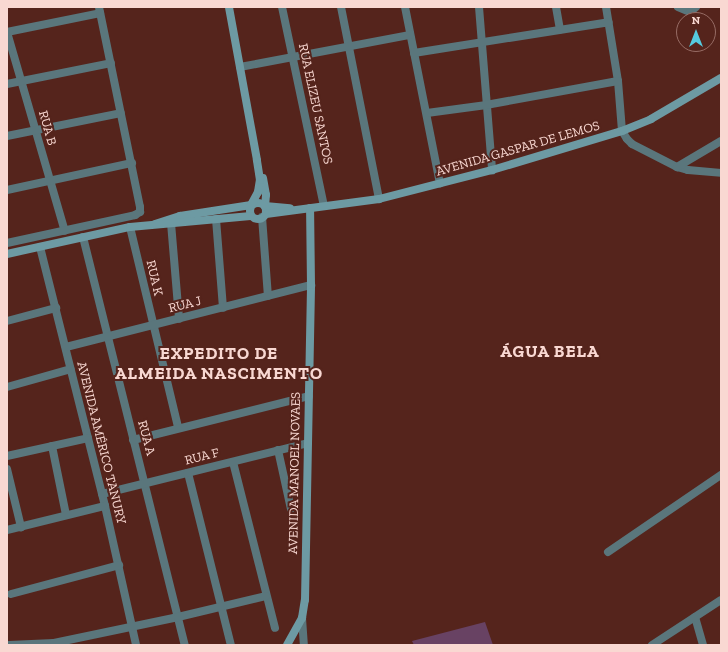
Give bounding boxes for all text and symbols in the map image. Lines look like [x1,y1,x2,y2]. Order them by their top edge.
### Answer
north arrow [676,12,716,52]
text: N [692,14,700,27]
street label: RUA ELIZEU SANTOS [295,42,335,166]
street label: RUA B [35,109,59,147]
street label: AVENIDA GASPAR DE LEMOS [434,118,602,180]
street label: RUA K [142,259,166,297]
street label: RUA J [167,293,203,317]
district label: ÁGUA BELA [500,342,600,362]
district label: EXPEDITO DE ALMEIDA NASCIMENTO [115,344,323,384]
street label: AVENIDA AMÉRICO TANURY [73,359,129,527]
street label: AVENIDA MANOEL NOVAES [286,391,304,555]
street label: RUA A [134,418,158,458]
street label: RUA F [183,445,221,469]

